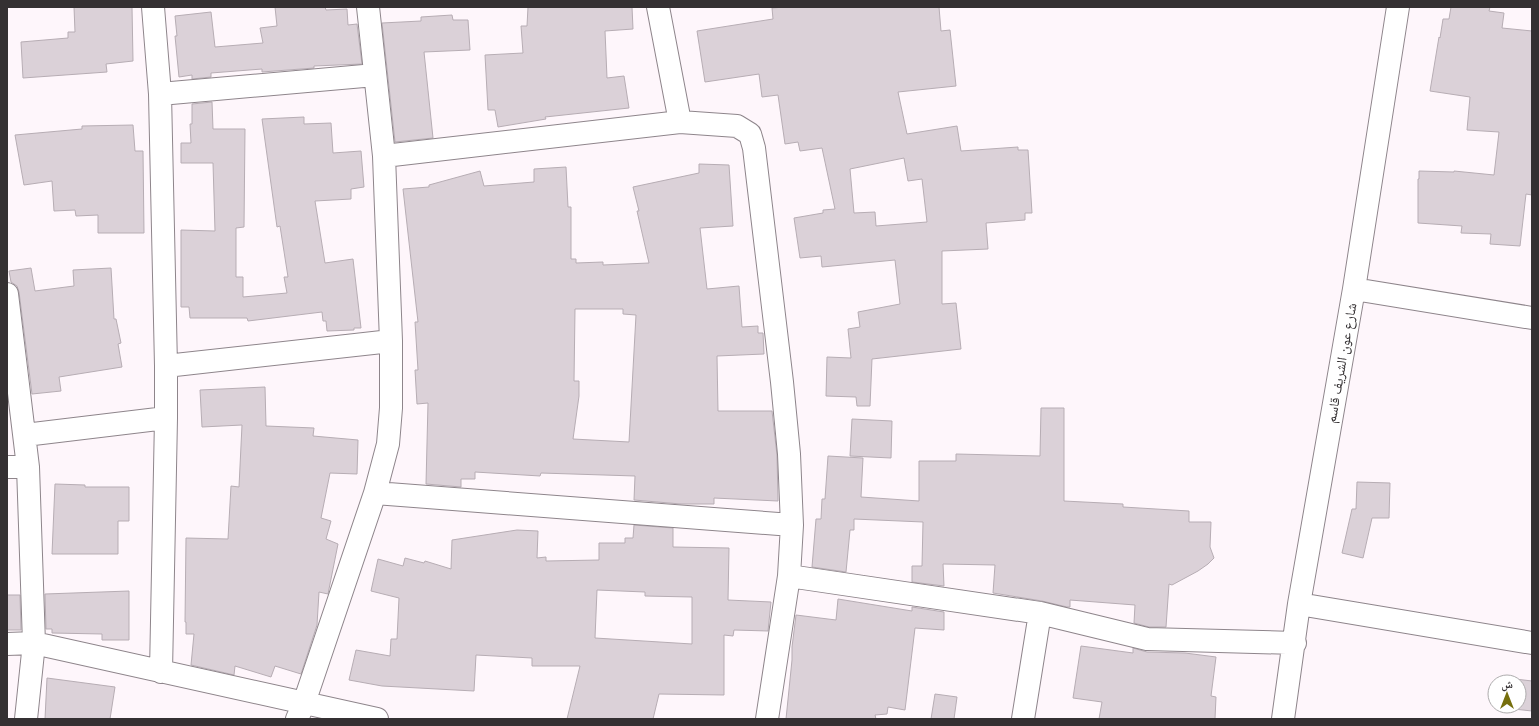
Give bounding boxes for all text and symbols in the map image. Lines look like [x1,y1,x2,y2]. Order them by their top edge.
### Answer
street label: شارع عون الشريف قاسم [1321,301,1361,425]
north arrow [1487,674,1527,714]
text: ش [1501,677,1513,692]

